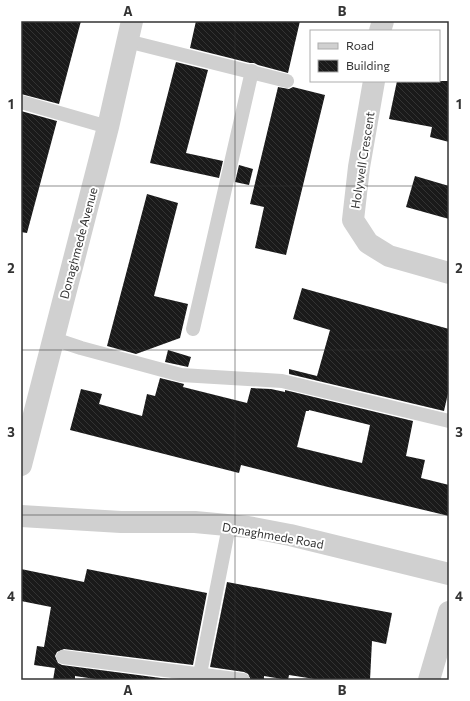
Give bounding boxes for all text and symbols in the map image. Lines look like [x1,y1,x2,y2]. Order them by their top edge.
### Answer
text: A [123,3,133,19]
text: B [338,3,347,19]
legend [310,30,440,82]
text: Road [346,38,374,52]
text: Building [346,58,390,72]
text: 1 [8,96,14,112]
text: 1 [456,96,462,112]
street label: Holywell Crescent [347,110,377,210]
street label: Donaghmede Avenue [56,186,100,300]
text: 2 [7,260,15,276]
text: 2 [455,260,463,276]
text: 3 [7,424,15,440]
text: 3 [455,424,463,440]
street label: Donaghmede Road [221,519,325,551]
text: 4 [7,588,15,604]
text: 4 [455,588,463,604]
text: A [123,682,133,698]
text: B [338,682,347,698]

